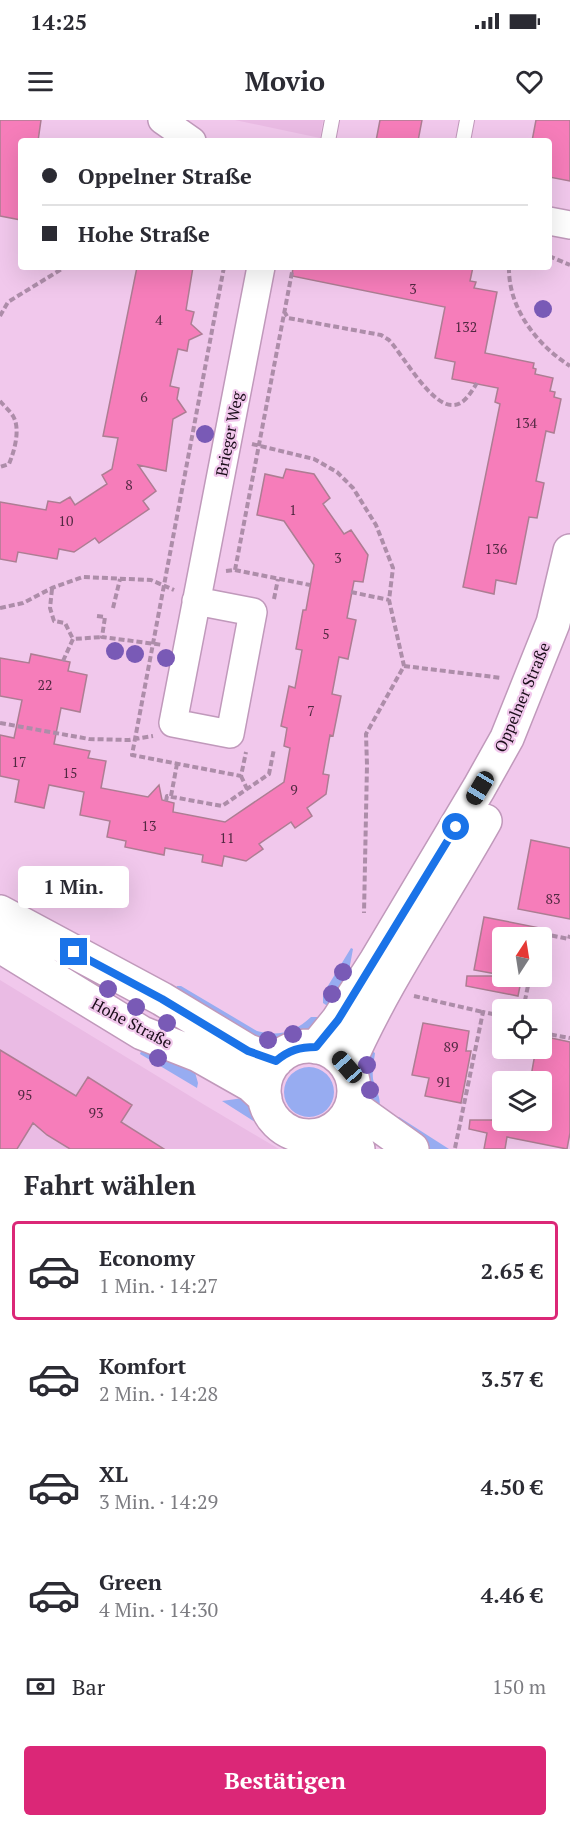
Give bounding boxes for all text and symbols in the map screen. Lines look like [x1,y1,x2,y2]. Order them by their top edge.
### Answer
text: 14:25 [30,7,87,36]
text: Movio [245,63,325,99]
icon: menu [24,65,57,98]
icon: heart [513,65,546,98]
text: Oppelner Straße [78,161,252,190]
text: Hohe Straße [78,219,210,248]
house number: 3 [409,279,417,298]
house number: 4 [155,310,163,329]
house number: 132 [455,317,477,336]
house number: 6 [140,387,148,406]
street label: Brieger Weg [210,389,248,478]
house number: 134 [515,413,538,432]
house number: 8 [125,475,133,494]
house number: 1 [289,500,297,519]
house number: 10 [59,511,73,530]
house number: 136 [485,539,508,558]
house number: 3 [334,548,342,567]
house number: 5 [322,624,330,643]
street label: Oppelner Straße [489,639,555,755]
house number: 22 [38,675,52,694]
house number: 7 [307,701,315,720]
house number: 17 [12,752,26,771]
house number: 15 [63,763,77,782]
car [463,768,497,808]
house number: 9 [290,780,298,799]
route start [442,813,469,840]
house number: 13 [142,816,156,835]
house number: 11 [220,828,234,847]
callout: 1 Min. [19,865,130,907]
text: 1 Min. [43,873,104,900]
house number: 83 [546,889,560,908]
north arrow [492,927,552,987]
map controls [492,927,552,1131]
route end [60,938,87,965]
street label: Hohe Straße [88,992,176,1054]
button: locate [492,999,552,1059]
house number: 89 [444,1037,458,1056]
car [328,1048,366,1086]
button: layers [492,1071,552,1131]
house number: 91 [437,1072,451,1091]
house number: 95 [18,1085,32,1104]
house number: 93 [89,1103,103,1122]
text: Fahrt wählen [24,1167,196,1203]
text: Economy [99,1243,195,1272]
icon: car [27,1244,81,1298]
text: 2.65 € [481,1256,543,1285]
text: 1 Min. · 14:27 [99,1272,218,1299]
text: Komfort [99,1351,186,1380]
icon: car [27,1352,81,1406]
text: 3.57 € [481,1364,543,1393]
text: 2 Min. · 14:28 [99,1380,218,1407]
text: XL [99,1459,128,1488]
icon: car [27,1460,81,1514]
text: 4.50 € [481,1472,543,1501]
text: 3 Min. · 14:29 [99,1488,218,1515]
text: Green [99,1567,162,1596]
icon: car [27,1568,81,1622]
text: 4.46 € [481,1580,543,1609]
text: 4 Min. · 14:30 [99,1596,218,1623]
icon: cash [24,1670,57,1703]
text: Bar [72,1672,105,1701]
text: 150 m [492,1673,546,1700]
button: Bestätigen [24,1746,546,1815]

